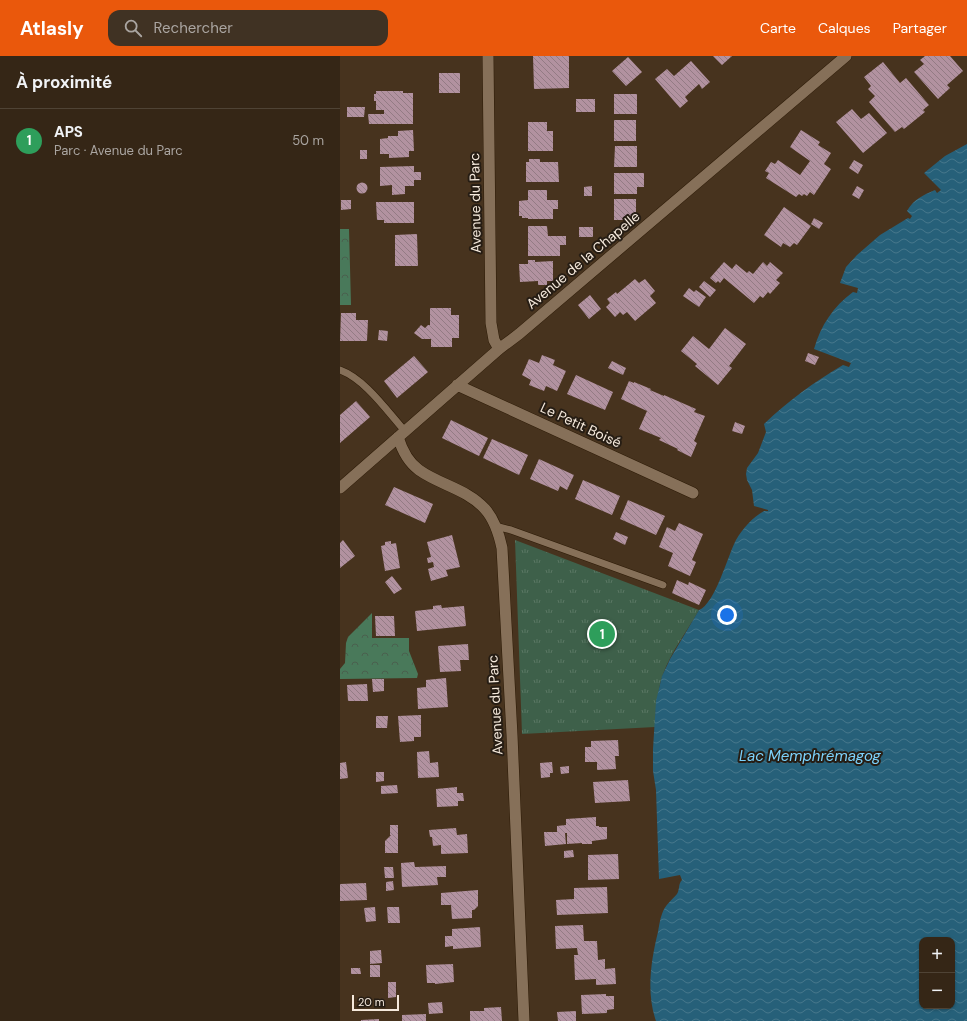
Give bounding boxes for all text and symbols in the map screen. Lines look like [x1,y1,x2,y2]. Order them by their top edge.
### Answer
search box [108,10,388,46]
text: Atlasly [20,16,84,41]
icon: search [122,17,144,39]
text: Rechercher [154,18,233,38]
text: Carte [760,19,796,37]
text: Calques [818,19,871,37]
text: Partager [893,19,947,37]
text: À proximité [16,71,112,93]
text: APS [54,122,83,142]
text: 1 [27,132,31,149]
text: 50 m [292,132,324,149]
text: Parc · Avenue du Parc [54,142,183,159]
street label: Avenue du Parc [465,153,485,253]
street label: Avenue de la Chapelle [523,207,644,313]
street label: Le Petit Boisé [538,398,624,452]
your location [717,605,737,625]
pin: 1 [589,619,615,649]
street label: Avenue du Parc [483,655,507,755]
water label: Lac Memphrémagog [739,746,882,766]
map controls [919,937,955,1009]
button: + [919,937,955,973]
button: − [919,973,955,1009]
scale bar [352,993,399,1012]
text: 20 m [358,995,384,1009]

